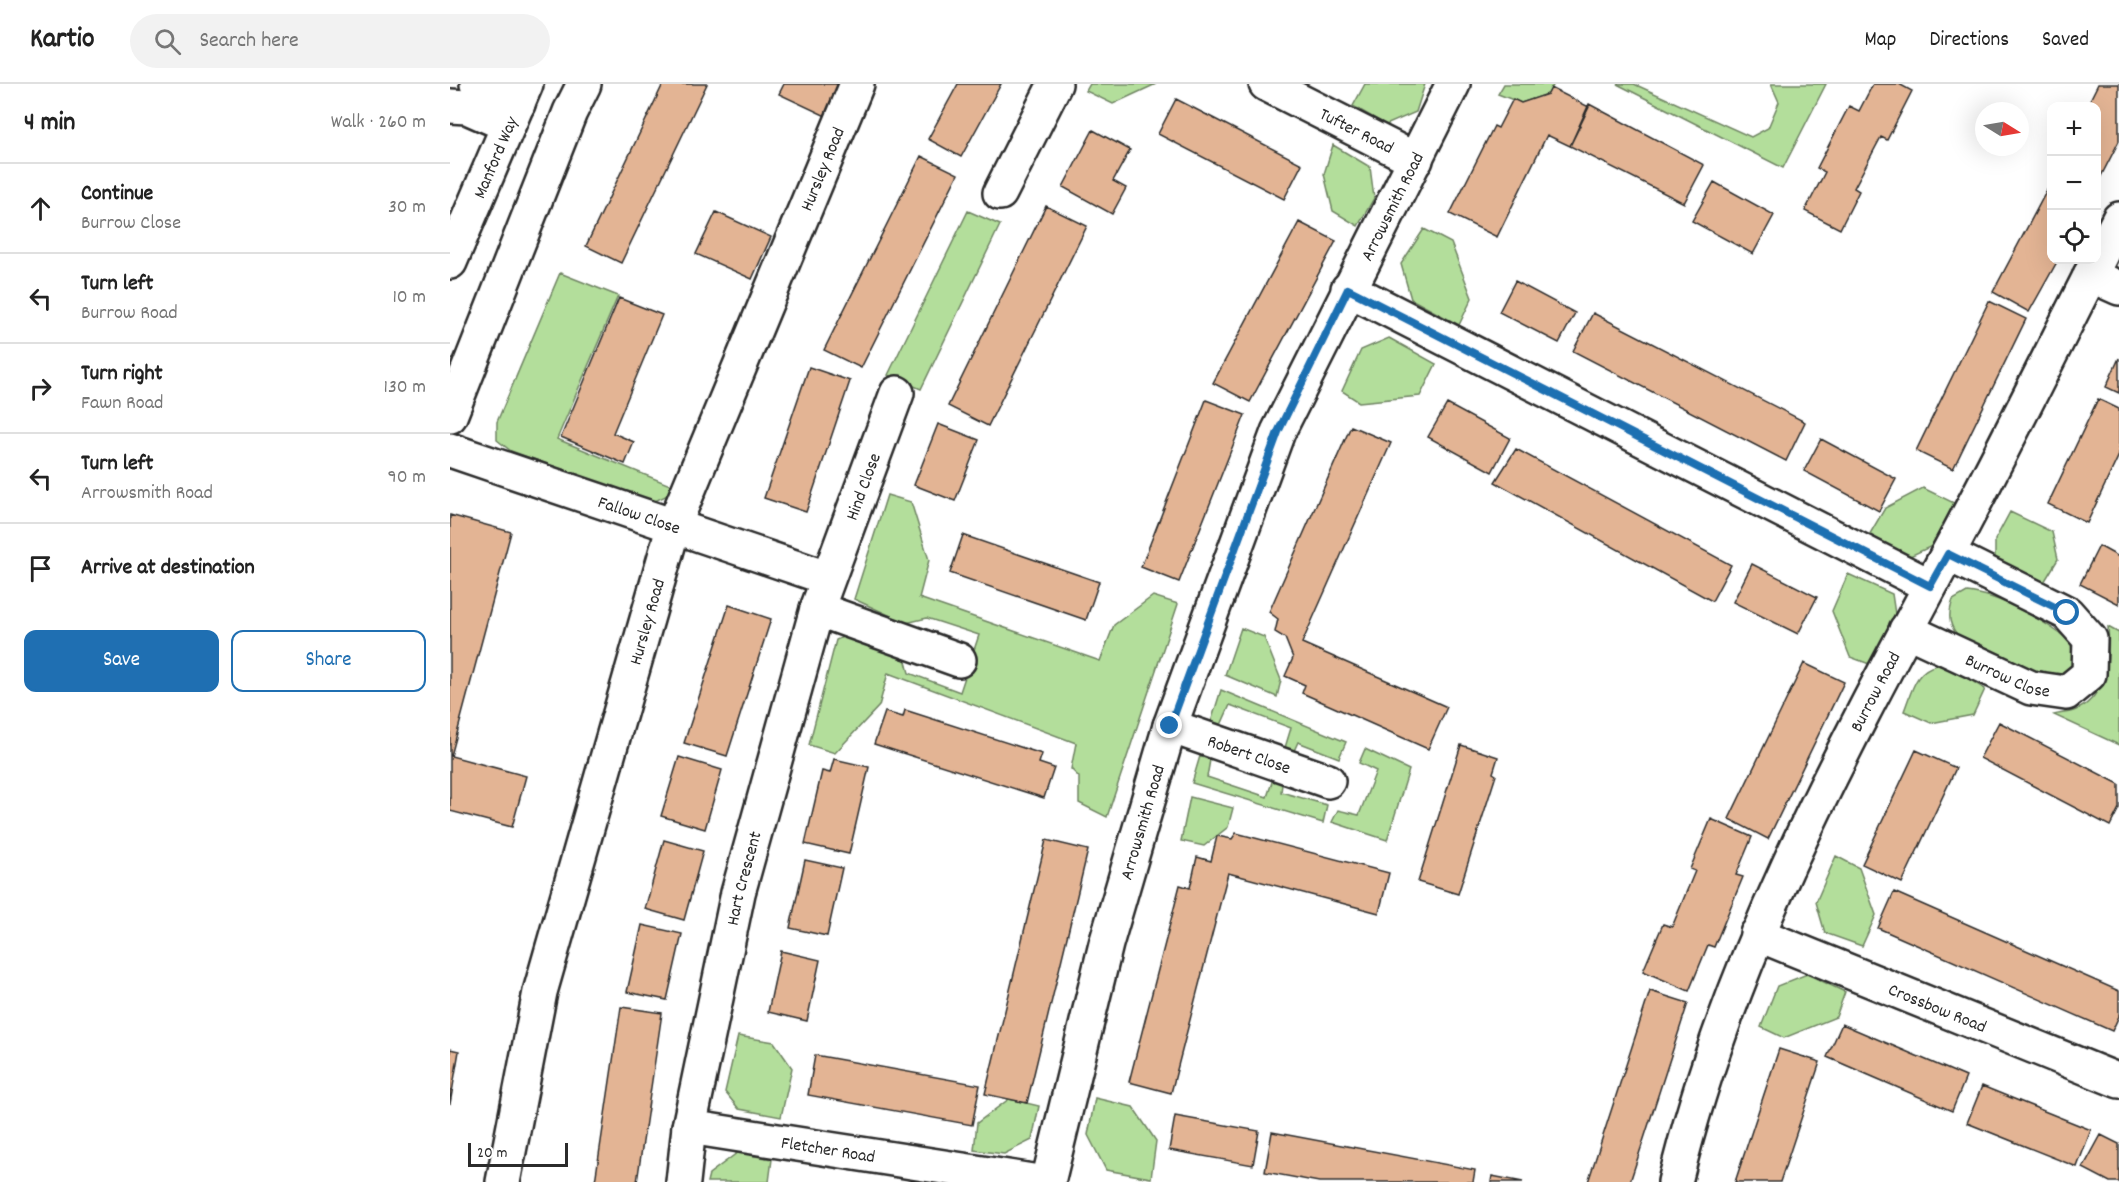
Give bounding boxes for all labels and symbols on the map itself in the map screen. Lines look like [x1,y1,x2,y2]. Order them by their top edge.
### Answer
north arrow [1975,102,2029,156]
street label: Tufter Road [1314,103,1397,162]
street label: Manford Way [468,113,526,203]
street label: Hursley Road [796,124,853,216]
street label: Arrowsmith Road [1356,149,1432,266]
street label: Hind Close [841,450,889,524]
street label: Fallow Close [594,491,683,542]
street label: Hursley Road [624,576,673,668]
route start [2053,599,2079,625]
street label: Burrow Road [1845,648,1908,737]
street label: Burrow Close [1960,649,2052,706]
route end [1156,712,1182,738]
street label: Robert Close [1203,730,1294,782]
street label: Arrowsmith Road [1115,762,1173,883]
street label: Hart Crescent [722,829,770,928]
street label: Crossbow Road [1884,979,1990,1041]
street label: Fletcher Road [779,1132,877,1171]
scale bar [468,1140,568,1168]

